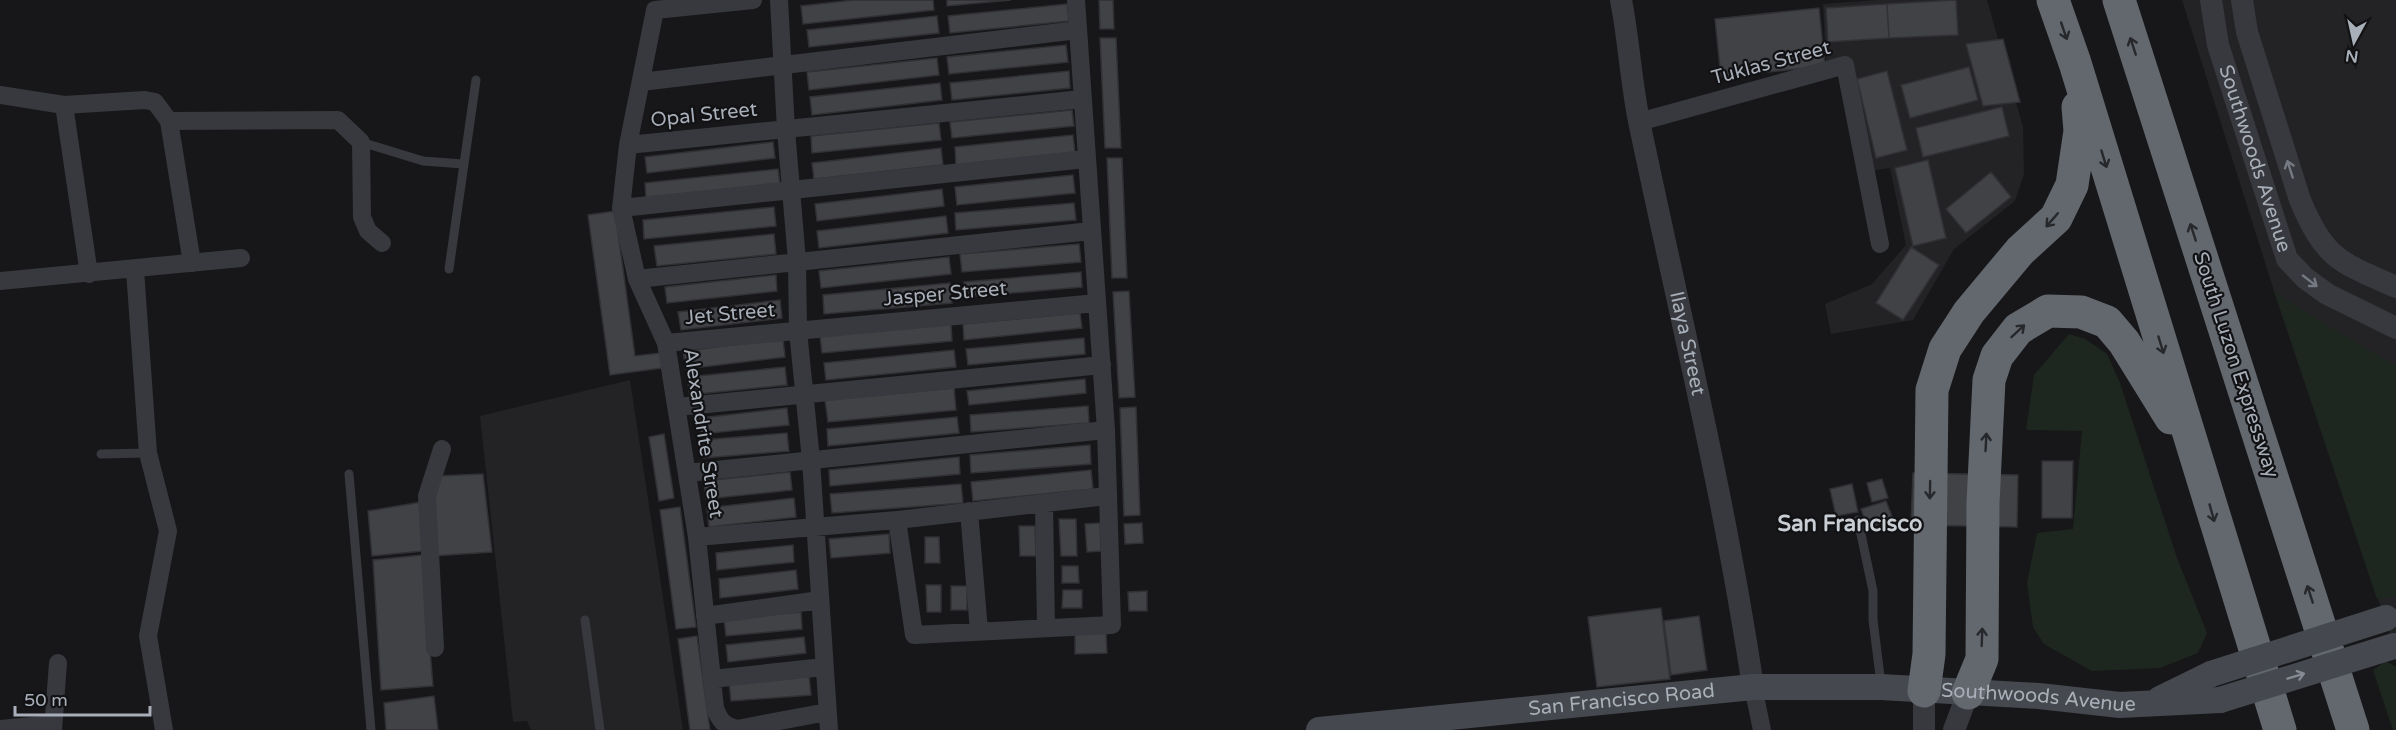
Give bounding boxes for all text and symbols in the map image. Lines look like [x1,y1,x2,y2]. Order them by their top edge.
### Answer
north arrow [2324,12,2384,72]
one-way arrow [2059,22,2070,40]
street label: Tuklas Street [1709,35,1833,90]
one-way arrow [2127,37,2138,56]
text: N [2344,45,2360,67]
street label: Southwoods Avenue [2213,62,2296,255]
street label: Opal Street [649,97,759,133]
one-way arrow [2099,149,2110,168]
one-way arrow [2284,160,2295,179]
one-way arrow [2045,212,2059,227]
one-way arrow [2187,223,2198,242]
street label: South Luzon Expressway [2188,249,2284,481]
one-way arrow [2302,275,2318,288]
street label: Jasper Street [882,277,1008,311]
street label: Ilaya Street [1664,289,1710,398]
street label: Jet Street [684,298,777,330]
one-way arrow [2011,324,2026,338]
one-way arrow [2156,335,2167,354]
street label: Alexandrite Street [678,346,728,520]
one-way arrow [1981,432,1992,452]
one-way arrow [1924,480,1936,500]
one-way arrow [2207,503,2218,522]
district label: San Francisco [1778,511,1922,537]
one-way arrow [2304,585,2315,604]
one-way arrow [1977,627,1988,647]
one-way arrow [2286,670,2305,681]
street label: Southwoods Avenue [1940,678,2136,717]
scale bar [15,679,150,717]
street label: San Francisco Road [1527,679,1716,721]
text: 50 m [24,689,68,711]

